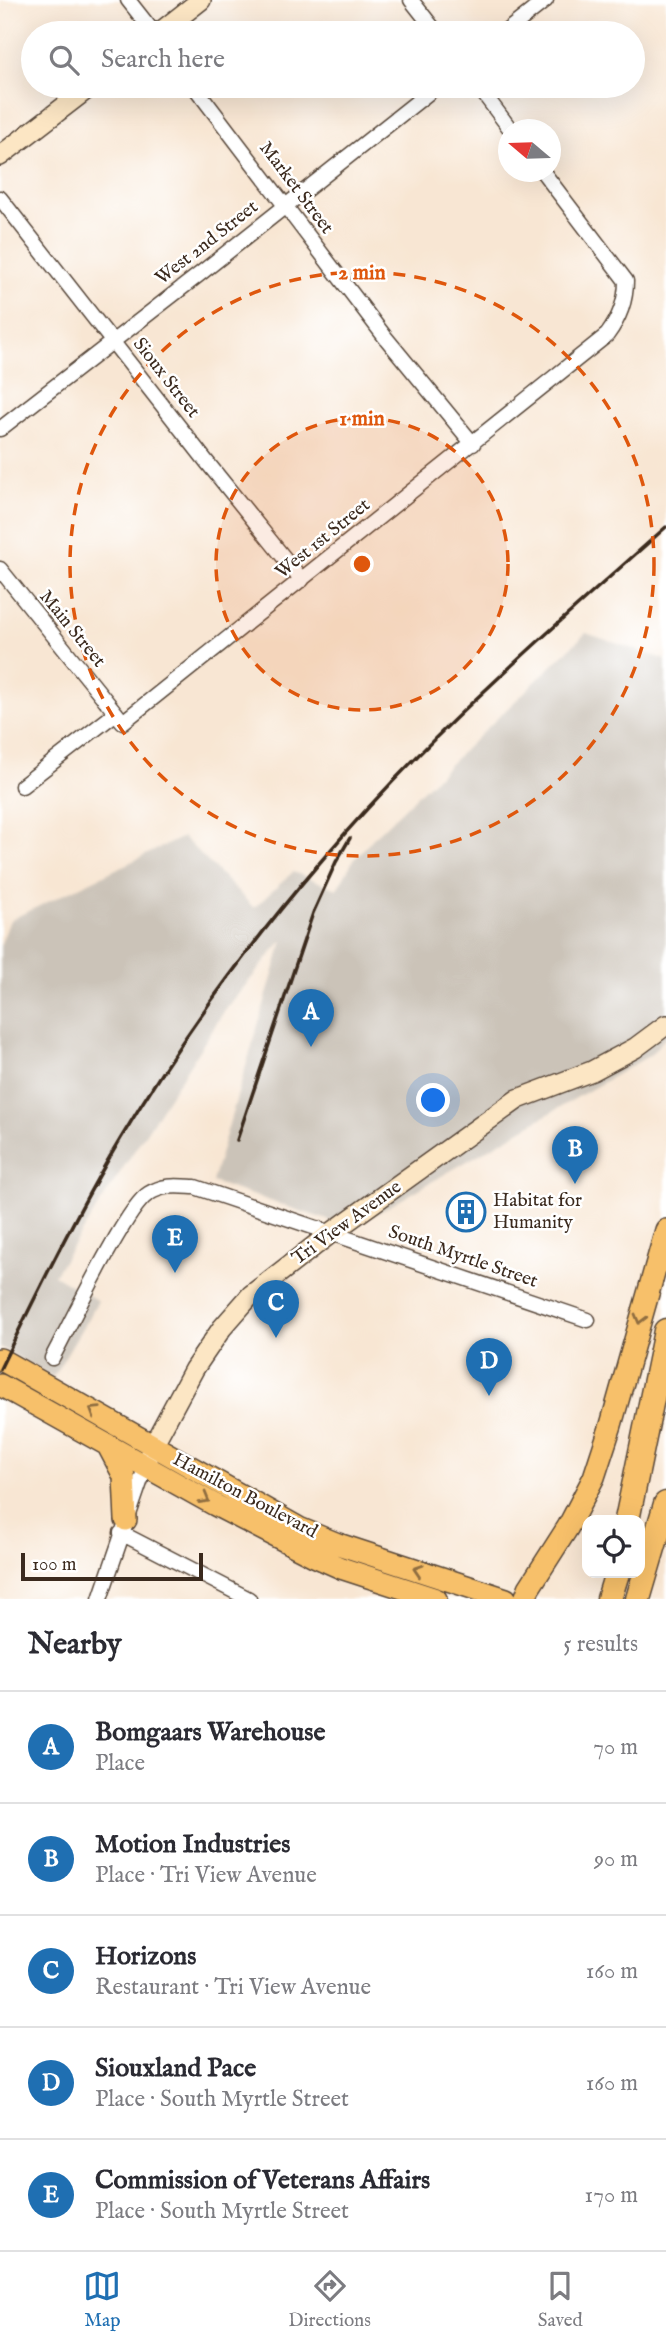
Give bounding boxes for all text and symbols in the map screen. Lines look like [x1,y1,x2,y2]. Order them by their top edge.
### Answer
search box [21,21,645,98]
icon: search [45,41,83,79]
text: Search here [101,43,225,76]
north arrow [498,119,561,182]
street label: Market Street [253,137,339,239]
street label: West 2nd Street [151,195,264,291]
text: 2 min [338,260,386,287]
street label: Sioux Street [127,333,205,423]
text: 1 min [339,406,385,433]
street label: West 1st Street [271,493,376,584]
centre of rings [350,552,374,576]
street label: Main Street [34,585,111,673]
pin: A [288,989,334,1047]
your location [416,1083,450,1117]
pin: B [552,1126,598,1184]
street label: Tri View Avenue [288,1175,407,1271]
place label: Habitat for Humanity [493,1189,582,1235]
building icon: Habitat for Humanity [445,1191,487,1233]
pin: E [152,1215,198,1273]
street label: South Myrtle Street [385,1220,541,1294]
pin: C [253,1280,299,1338]
one-way arrow [634,1313,648,1325]
pin: D [466,1338,512,1396]
one-way arrow [88,1406,101,1419]
street label: Hamilton Boulevard [168,1448,322,1545]
one-way arrow [197,1491,210,1504]
map controls [582,1515,645,1578]
button: locate [582,1515,645,1578]
scale bar [21,1550,203,1582]
text: 100 m [32,1553,76,1577]
one-way arrow [412,1564,424,1578]
text: Nearby [28,1626,121,1664]
text: 5 results [563,1630,638,1659]
text: Bomgaars Warehouse [95,1716,325,1749]
text: A [43,1733,59,1762]
text: 70 m [593,1733,638,1762]
text: Place [95,1749,145,1778]
text: Motion Industries [95,1828,290,1861]
text: B [43,1845,59,1874]
text: 90 m [594,1845,638,1874]
text: Place · Tri View Avenue [95,1861,317,1890]
text: Horizons [95,1940,196,1973]
text: C [43,1957,59,1986]
text: 160 m [586,1957,638,1986]
text: Restaurant · Tri View Avenue [95,1973,371,2002]
text: Siouxland Pace [95,2052,256,2085]
text: D [42,2069,60,2098]
text: 160 m [586,2069,638,2098]
text: Place · South Myrtle Street [95,2085,349,2114]
text: Commission of Veterans Affairs [95,2164,430,2197]
text: E [43,2181,59,2210]
text: 170 m [585,2181,638,2210]
text: Place · South Myrtle Street [95,2197,349,2226]
tab: Map [83,2267,121,2333]
tab: Directions [288,2267,371,2333]
tab: Saved [538,2267,583,2333]

